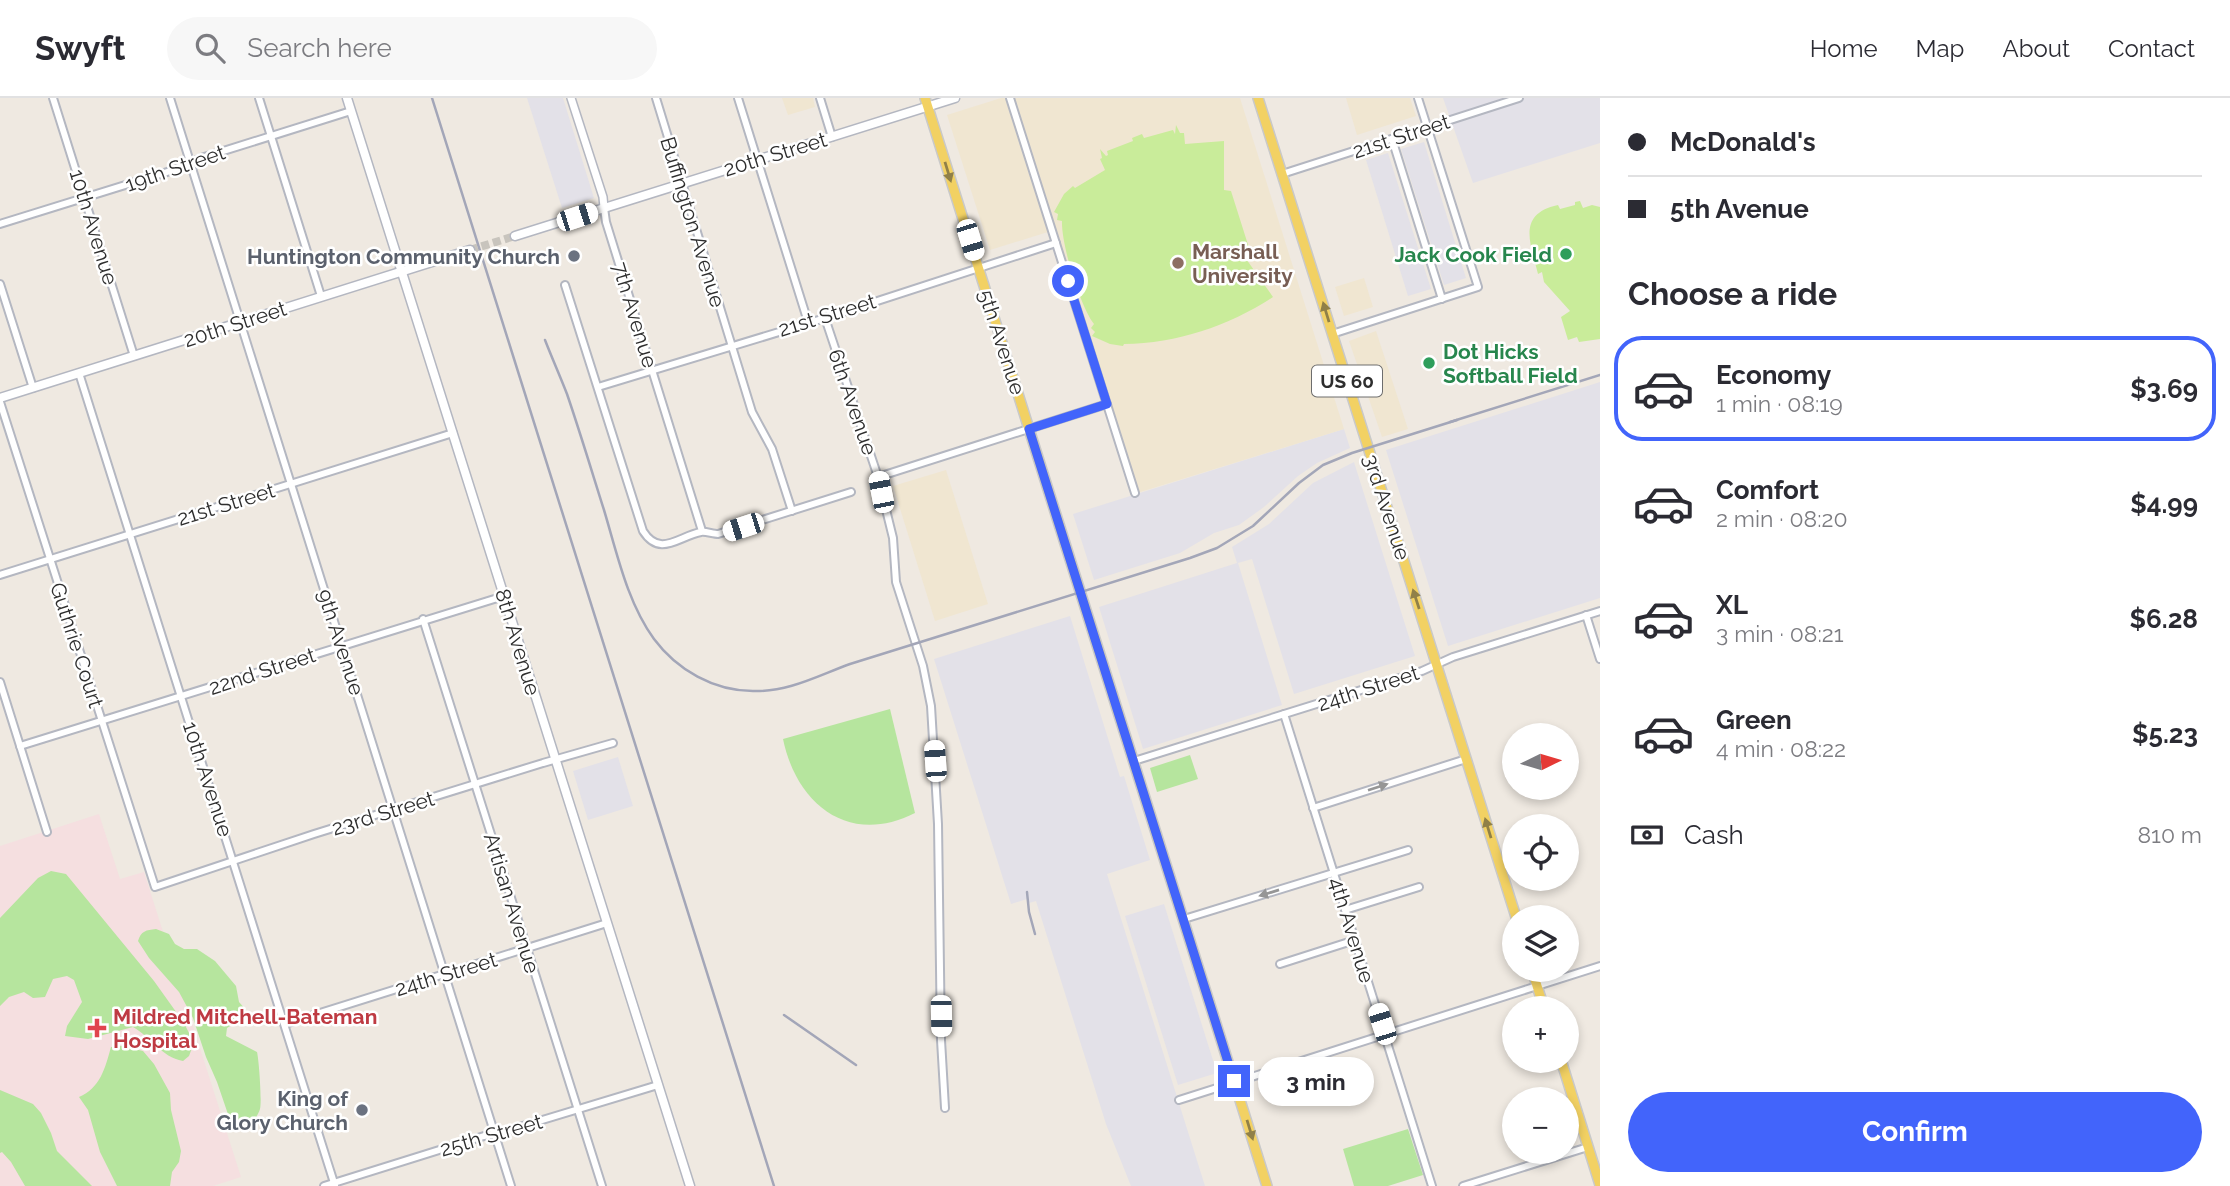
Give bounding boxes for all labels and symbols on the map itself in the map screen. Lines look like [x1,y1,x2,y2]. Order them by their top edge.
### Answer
street label: 21st Street [1349,109,1453,163]
street label: 20th Street [720,126,830,182]
street label: Buffington Avenue [655,134,731,310]
street label: 19th Street [122,139,228,197]
one-way arrow [943,161,954,182]
street label: 10th Avenue [65,166,123,288]
car [554,201,601,233]
car [954,217,987,263]
place label: Marshall University [1192,239,1293,288]
place label: Jack Cook Field [1394,242,1552,267]
place label: Huntington Community Church [247,244,560,269]
marker: Jack Cook Field [1558,246,1574,262]
marker: Huntington Community Church [566,248,582,264]
marker: Marshall University [1170,255,1186,271]
street label: 7th Avenue [607,259,663,371]
route start [1052,265,1084,297]
street label: 5th Avenue [973,286,1031,398]
street label: 21st Street [775,288,879,342]
street label: 20th Street [180,296,290,352]
one-way arrow [1320,302,1330,323]
place label: Dot Hicks Softball Field [1443,339,1578,388]
street label: 6th Avenue [823,346,883,458]
marker: Dot Hicks Softball Field [1421,355,1437,371]
road number: US 60 [1312,366,1382,396]
street label: 3rd Avenue [1358,451,1416,563]
car [867,469,896,515]
street label: 21st Street [174,477,278,531]
car [720,511,767,543]
street label: Guthrie Court [45,579,109,711]
street label: 9th Avenue [312,586,370,698]
street label: 8th Avenue [490,586,546,698]
one-way arrow [1411,589,1421,610]
street label: 22nd Street [205,642,319,700]
street label: 24th Street [1314,660,1422,716]
street label: 10th Avenue [178,718,238,840]
north arrow [1502,723,1578,800]
car [924,739,947,783]
one-way arrow [1368,781,1389,792]
street label: 23rd Street [329,786,437,840]
one-way arrow [1483,818,1493,839]
street label: Artisan Avenue [479,830,545,976]
street label: 4th Avenue [1324,874,1380,986]
one-way arrow [1258,888,1279,898]
street label: 24th Street [392,947,500,1001]
car [931,995,952,1037]
car [1366,1001,1399,1047]
place label: Mildred Mitchell-Bateman Hospital [113,1004,377,1053]
marker: Mildred Mitchell-Bateman Hospital [87,1018,107,1038]
callout: 3 min [1258,1056,1374,1105]
route end [1218,1065,1250,1097]
place label: King of Glory Church [217,1086,349,1135]
marker: King of Glory Church [354,1102,370,1118]
street label: 25th Street [437,1108,545,1162]
one-way arrow [1245,1120,1256,1141]

